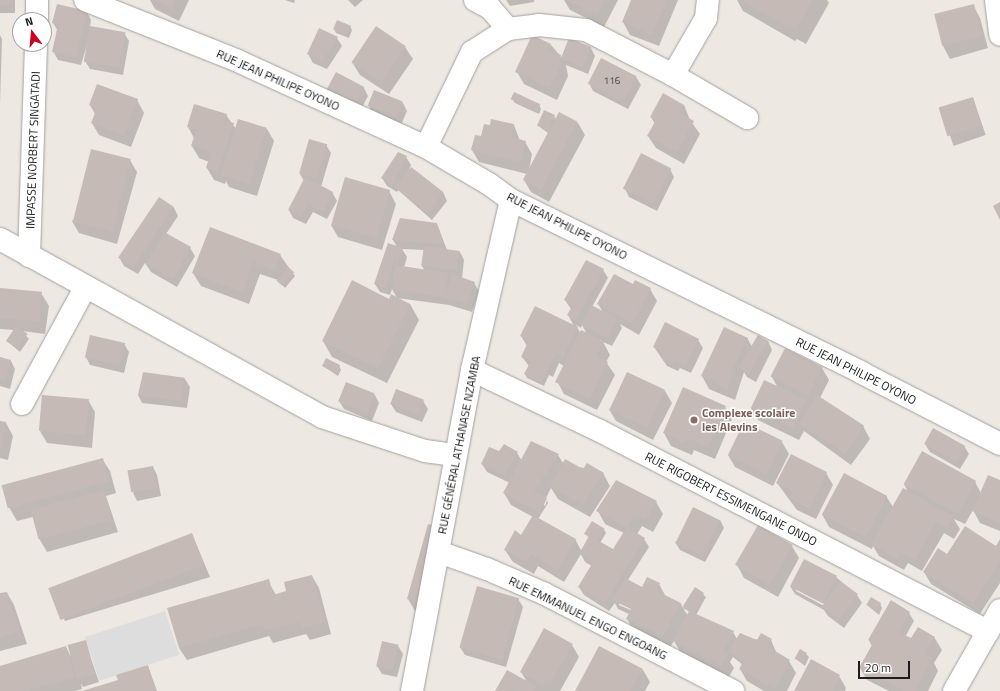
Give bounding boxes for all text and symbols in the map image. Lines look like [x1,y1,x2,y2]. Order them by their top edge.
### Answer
north arrow [12,12,52,52]
text: N [23,13,35,30]
street label: RUE JEAN PHILIPE OYONO [214,46,342,114]
street label: IMPASSE NORBERT SINGATADI [23,71,43,229]
house number: 116 [604,75,620,87]
street label: RUE JEAN PHILIPE OYONO [504,189,630,263]
street label: RUE JEAN PHILIPE OYONO [793,334,919,408]
street label: RUE GÉNÉRAL ATHANASE NZAMBA [435,355,483,535]
place label: Complexe scolaire les Alevins [702,406,795,434]
marker: Complexe scolaire les Alevins [689,415,699,425]
street label: RUE RIGOBERT ESSIMENGANE ONDO [642,449,820,549]
street label: RUE EMMANUEL ENGO ENGOANG [506,573,670,663]
scale bar [860,653,912,679]
text: 20 m [865,658,891,677]

